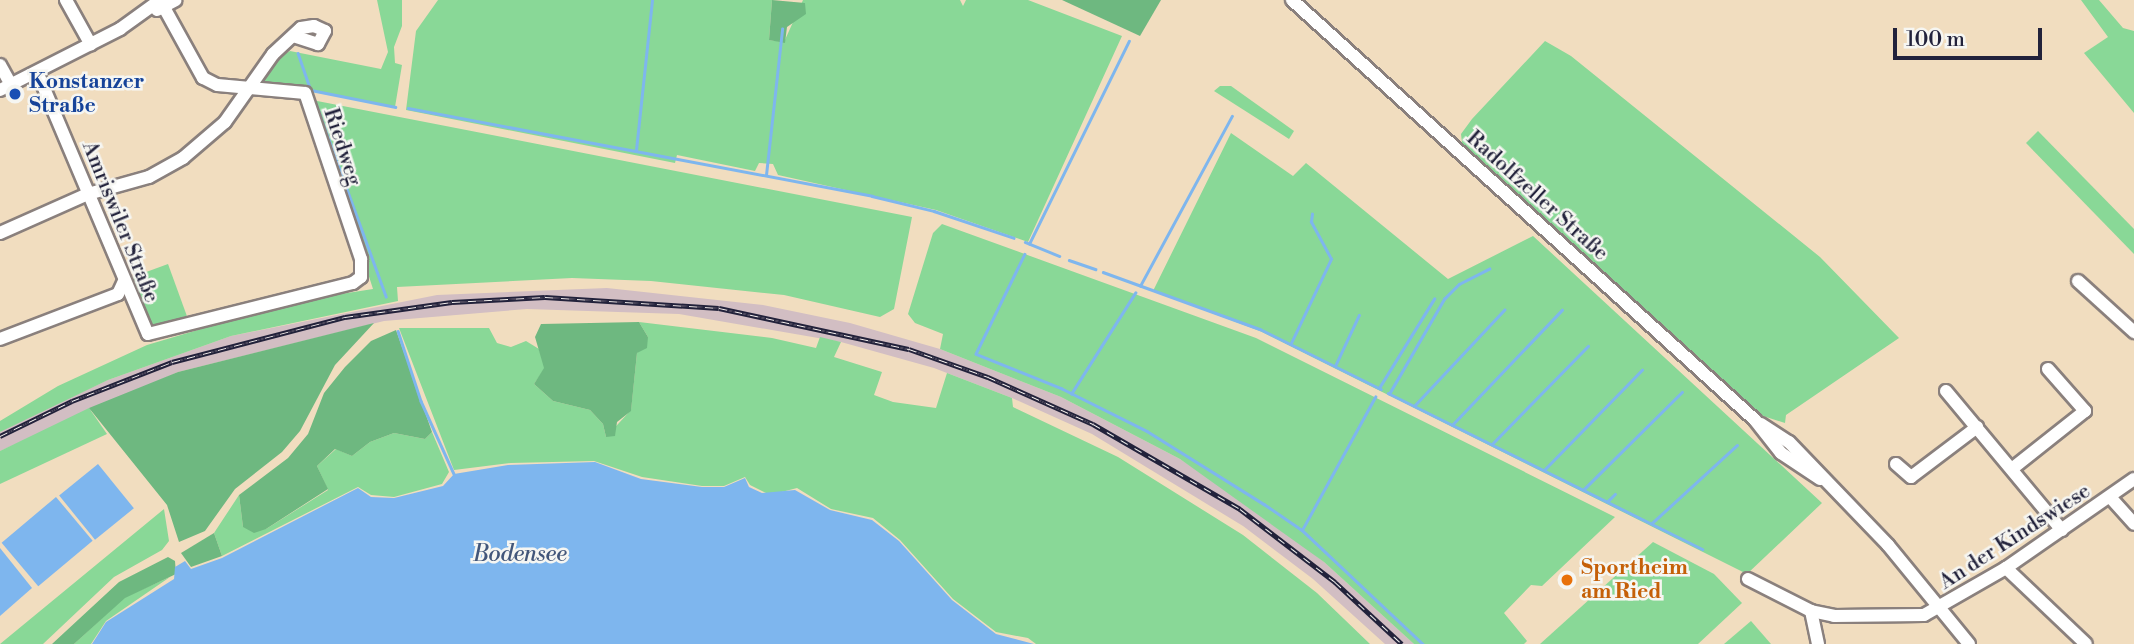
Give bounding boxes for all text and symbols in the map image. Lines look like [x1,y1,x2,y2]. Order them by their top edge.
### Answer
scale bar [1896,14,2045,58]
text: 100 m [1906,27,1965,53]
place label: Konstanzer Straße [29,69,144,119]
marker: Konstanzer Straße [7,86,23,102]
street label: Riedweg [318,105,366,189]
street label: Radolfzeller Straße [1461,126,1613,266]
street label: Amriswiler Straße [76,138,164,306]
street label: An der Kindswiese [1935,479,2095,595]
water label: Bodensee [473,540,567,568]
place label: Sportheim am Ried [1581,555,1688,605]
marker: Sportheim am Ried [1559,572,1575,588]

